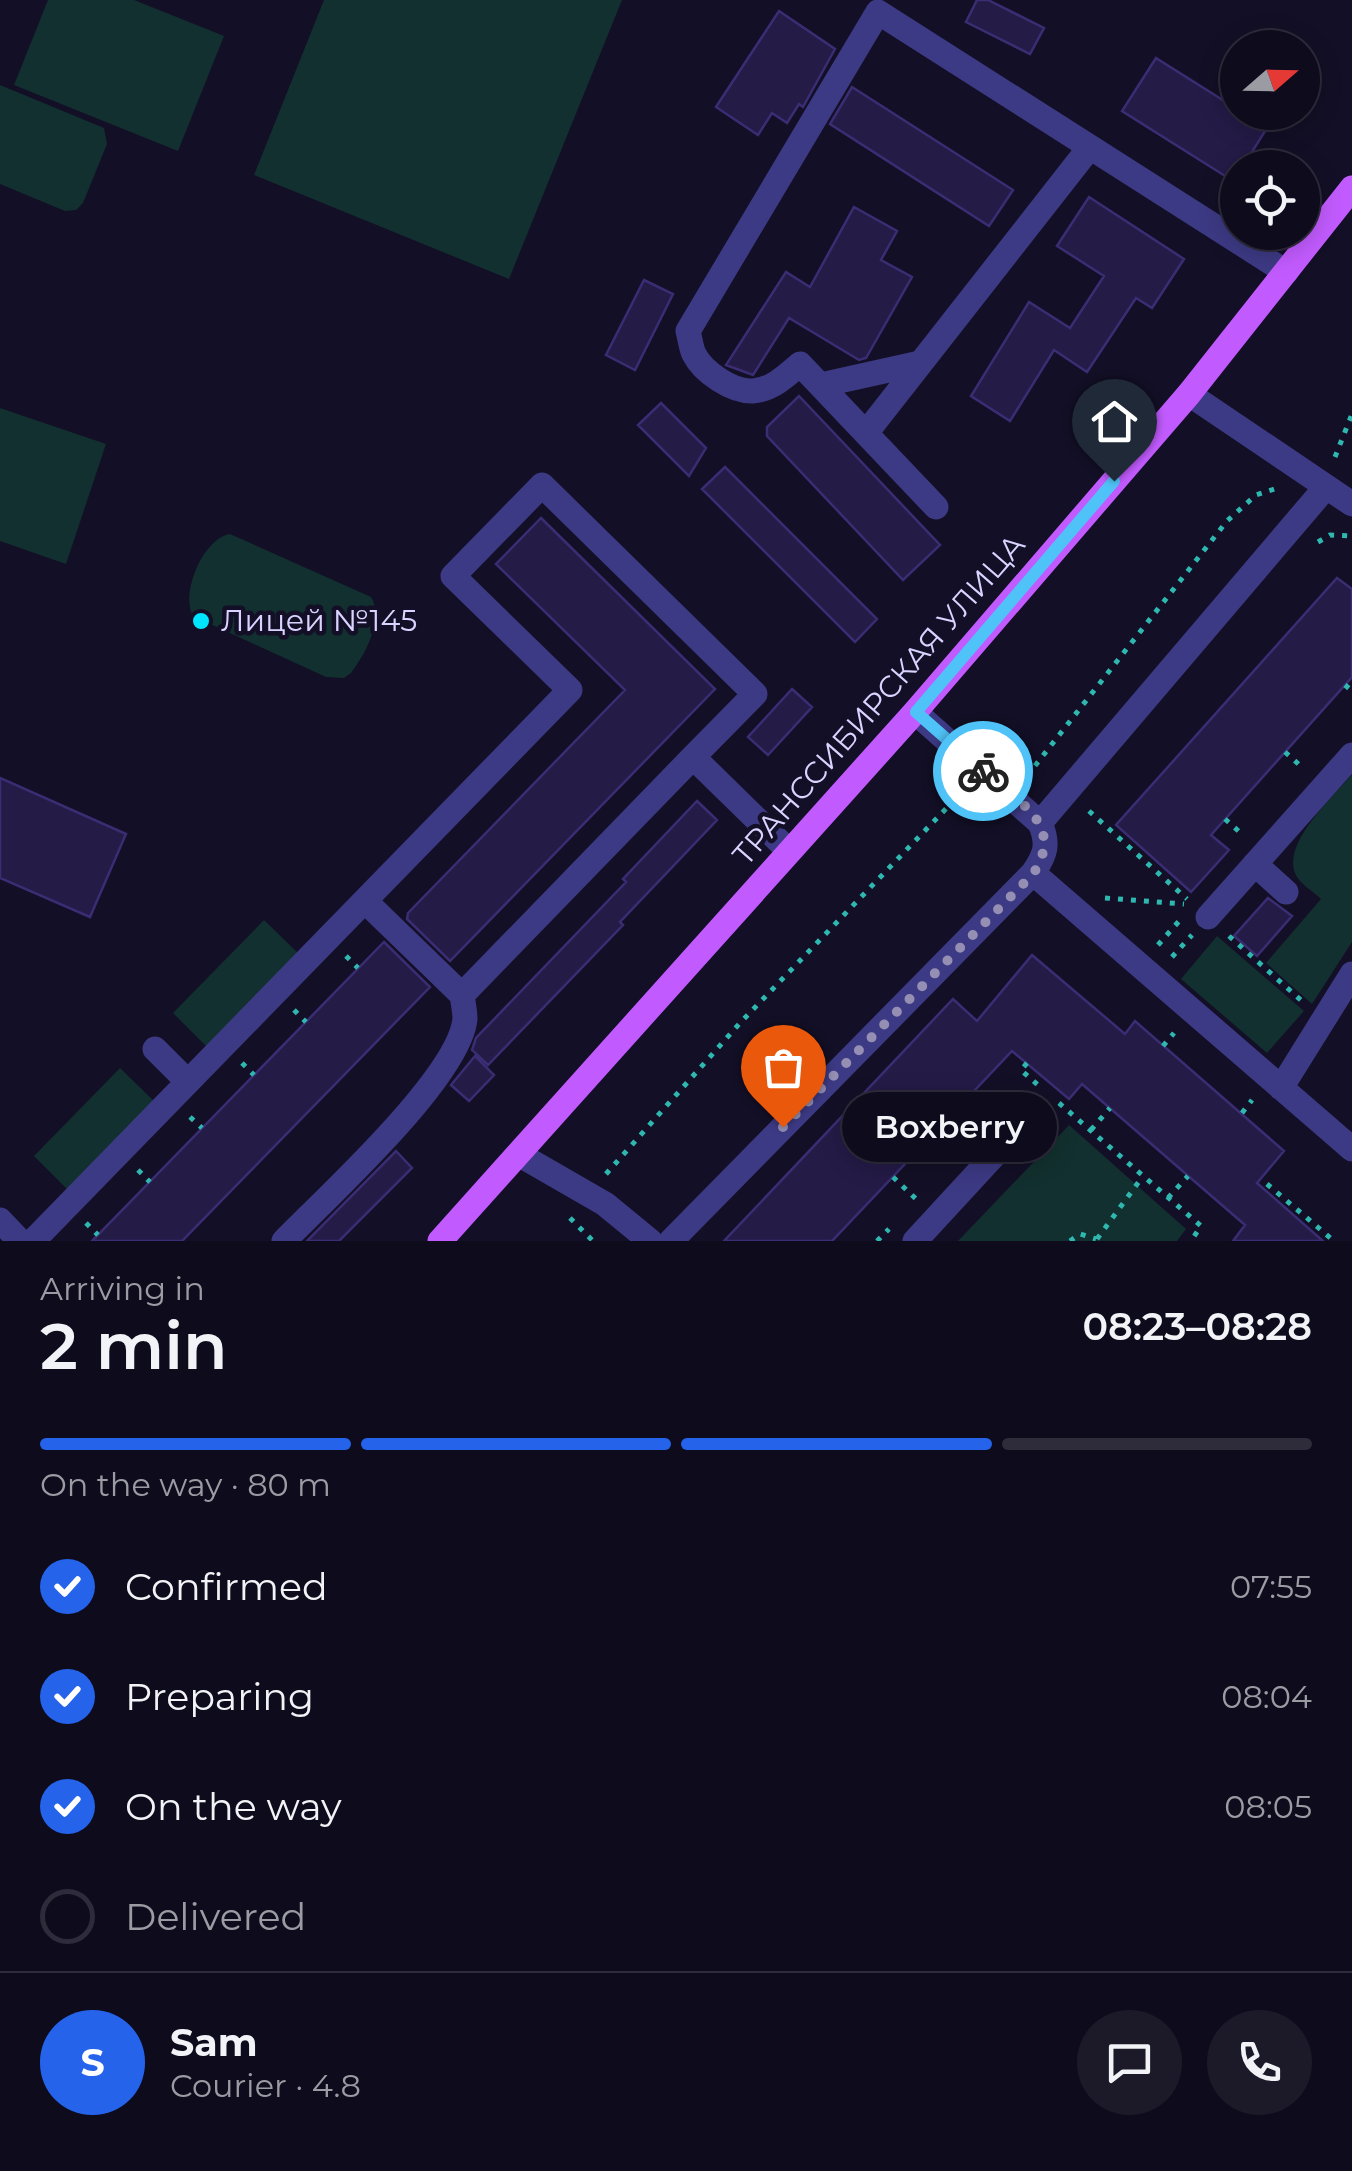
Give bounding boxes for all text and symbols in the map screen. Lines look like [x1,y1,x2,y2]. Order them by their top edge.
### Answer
north arrow [1220,30,1320,130]
map controls [1220,30,1320,250]
button: locate [1220,150,1320,250]
pin [1072,379,1157,482]
icon: home [1087,394,1142,449]
street label: ТРАНССИБИРСКАЯ УЛИЦА [725,526,1033,873]
place label: Лицей №145 [221,602,417,639]
marker: Лицей №145 [190,610,212,632]
courier [933,721,1033,821]
icon: bike [956,744,1011,799]
pin [741,1025,826,1128]
icon: bag [756,1040,811,1095]
callout: Boxberry [843,1092,1058,1162]
text: Boxberry [875,1107,1024,1146]
text: Arriving in [40,1269,205,1308]
text: 08:23–08:28 [1082,1303,1312,1350]
text: 2 min [40,1306,228,1385]
text: On the way · 80 m [40,1465,331,1504]
icon: check [40,1559,95,1614]
text: Confirmed [125,1563,328,1610]
text: 07:55 [1230,1567,1312,1606]
icon: check [40,1669,95,1724]
text: Preparing [125,1673,314,1720]
text: 08:04 [1221,1677,1312,1716]
icon: check [40,1779,95,1834]
text: On the way [125,1783,342,1830]
text: 08:05 [1224,1787,1312,1826]
text: Delivered [125,1893,306,1940]
button: chat [1077,2010,1182,2115]
button: phone [1207,2010,1312,2115]
text: Sam [170,2019,258,2066]
text: S [80,2039,105,2086]
text: Courier · 4.8 [170,2066,361,2105]

